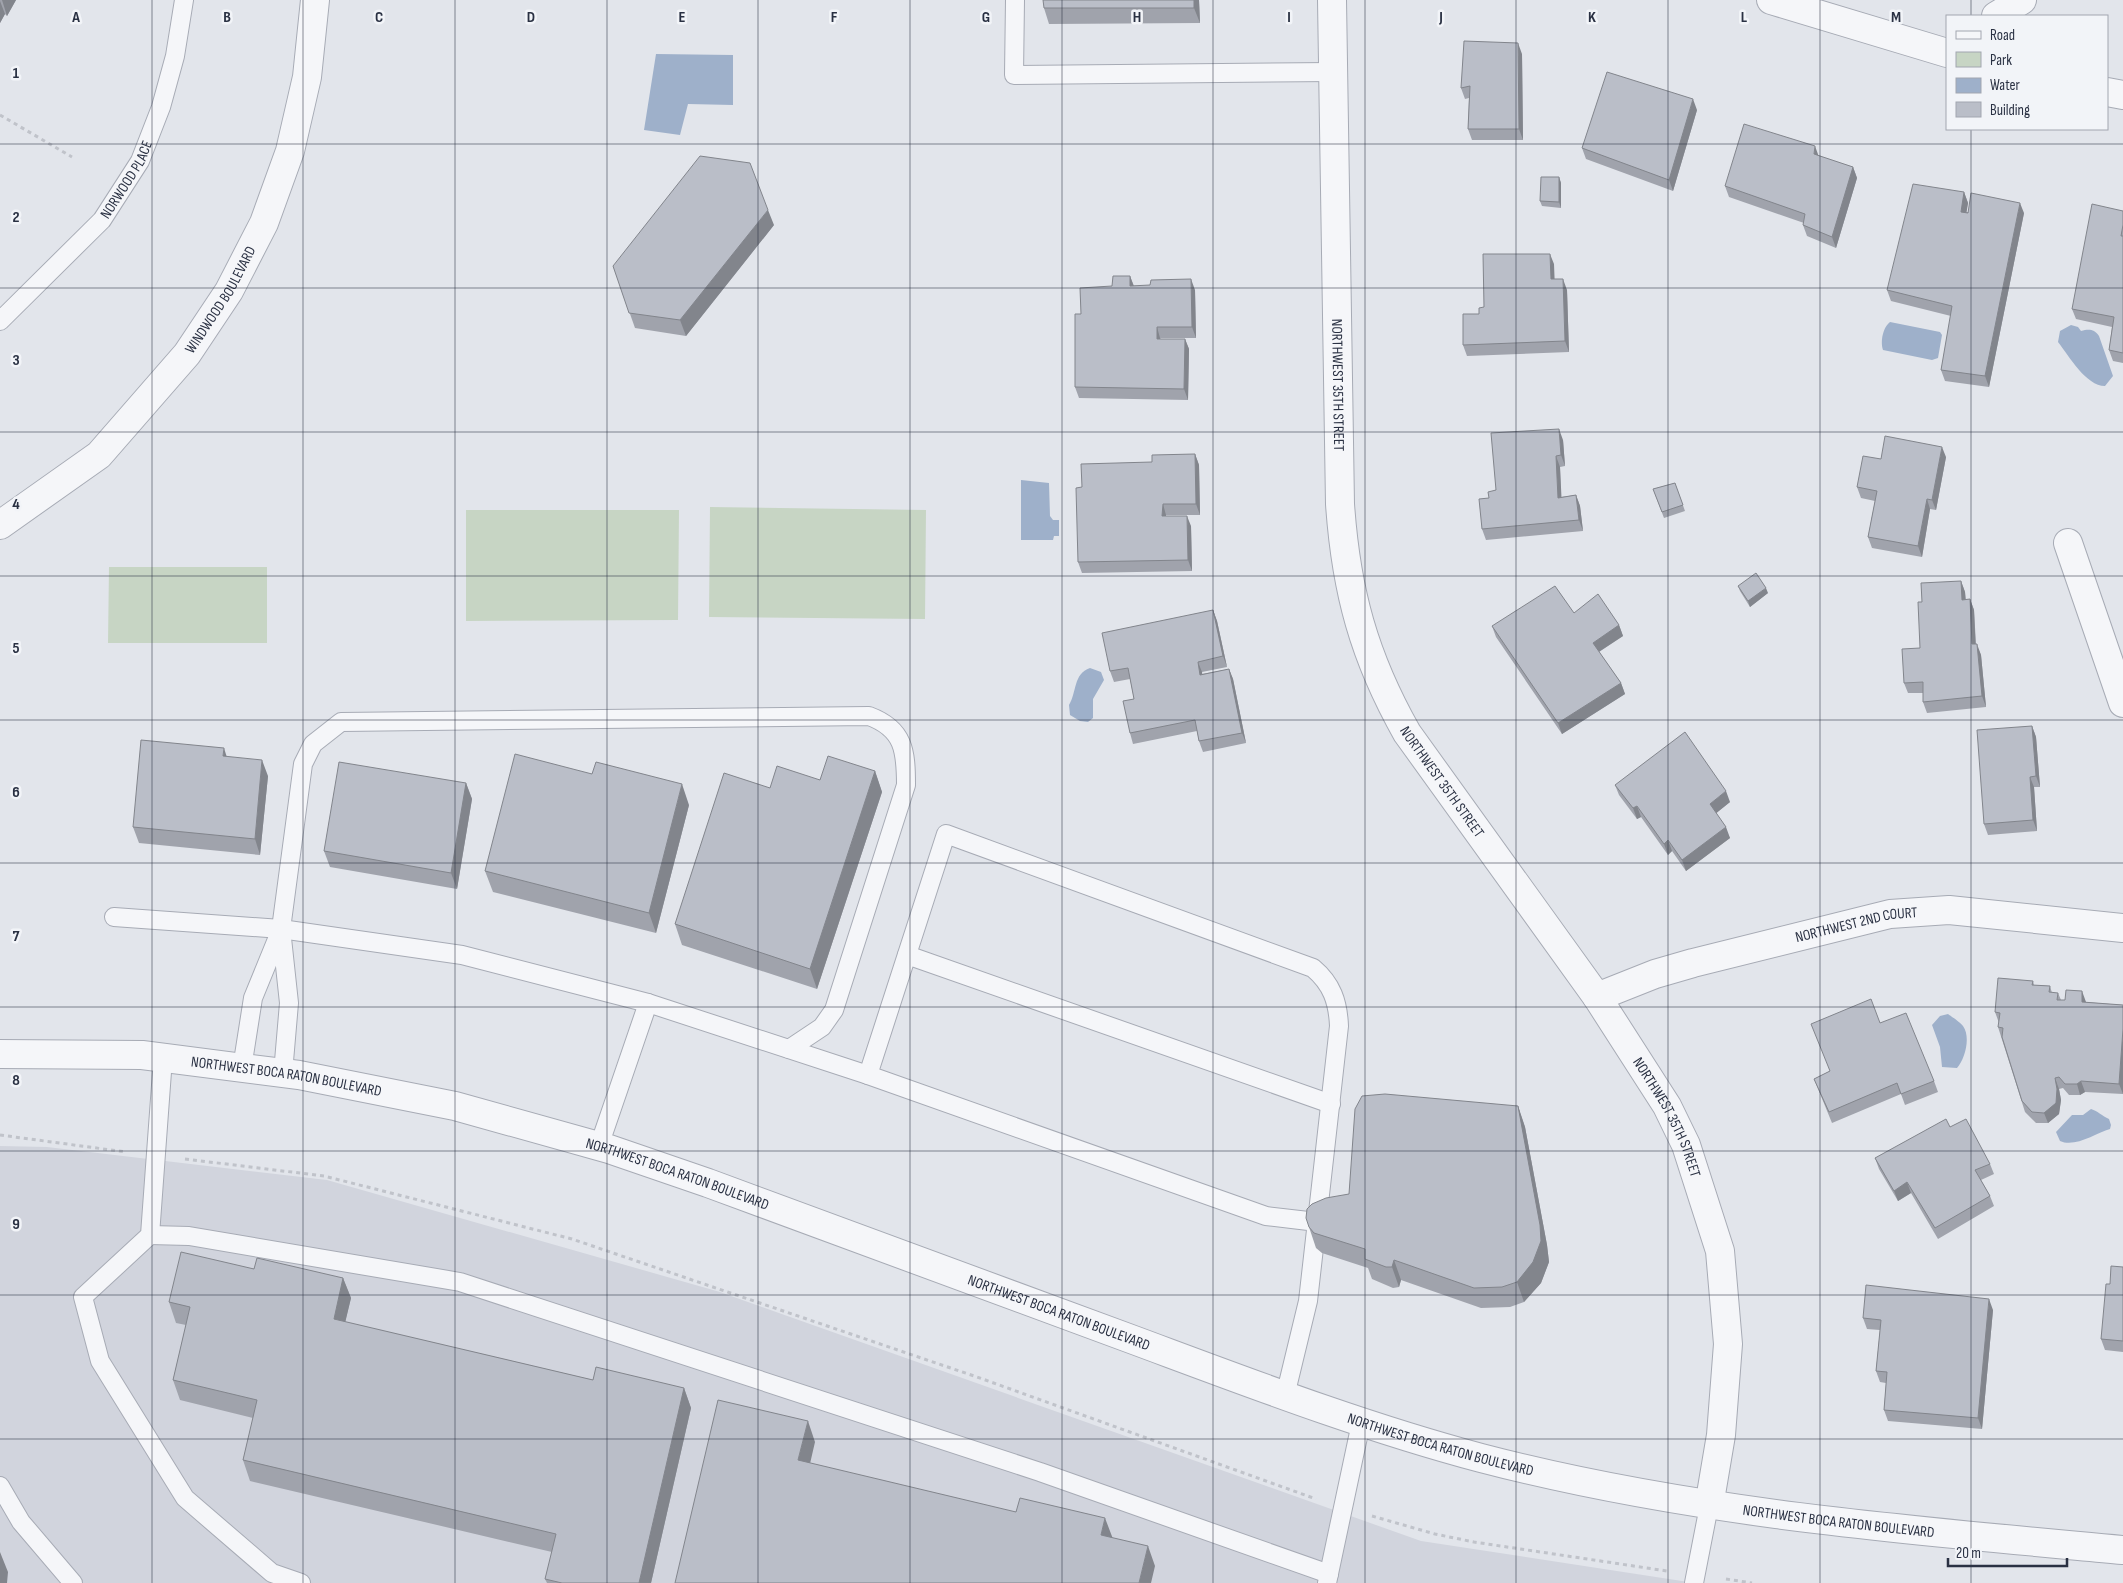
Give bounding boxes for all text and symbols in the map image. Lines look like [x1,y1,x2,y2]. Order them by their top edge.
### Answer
text: A [71,8,80,27]
text: B [223,8,231,27]
text: C [375,8,383,27]
text: D [527,8,535,27]
text: E [679,8,686,27]
text: F [831,8,838,27]
text: G [982,8,990,27]
text: H [1133,8,1141,27]
text: I [1287,8,1291,27]
text: J [1438,8,1443,27]
text: K [1588,8,1596,27]
text: L [1741,8,1748,27]
text: M [1891,8,1901,27]
legend [1946,15,2108,130]
text: Road [1990,26,2015,45]
text: Park [1990,51,2012,70]
text: 1 [13,64,20,83]
text: Water [1990,76,2021,95]
text: Building [1990,101,2030,120]
street label: NORWOOD PLACE [96,138,157,222]
text: 2 [12,208,20,227]
street label: WINDWOOD BOULEVARD [181,243,260,357]
street label: NORTHWEST 35TH STREET [1328,319,1349,451]
text: 3 [12,351,20,370]
text: 4 [12,495,20,514]
text: 5 [12,639,20,658]
street label: NORTHWEST 35TH STREET [1396,723,1489,841]
text: 6 [12,783,20,802]
street label: NORTHWEST 2ND COURT [1793,903,1918,947]
text: 7 [13,927,20,946]
street label: NORTHWEST BOCA RATON BOULEVARD [190,1052,383,1101]
street label: NORTHWEST 35TH STREET [1629,1054,1705,1180]
text: 8 [12,1071,20,1090]
street label: NORTHWEST BOCA RATON BOULEVARD [584,1134,772,1214]
text: 9 [12,1215,20,1234]
street label: NORTHWEST BOCA RATON BOULEVARD [965,1270,1153,1355]
street label: NORTHWEST BOCA RATON BOULEVARD [1345,1409,1535,1480]
street label: NORTHWEST BOCA RATON BOULEVARD [1742,1500,1935,1542]
scale bar [1948,1536,2067,1568]
text: 20 m [1956,1544,1981,1563]

